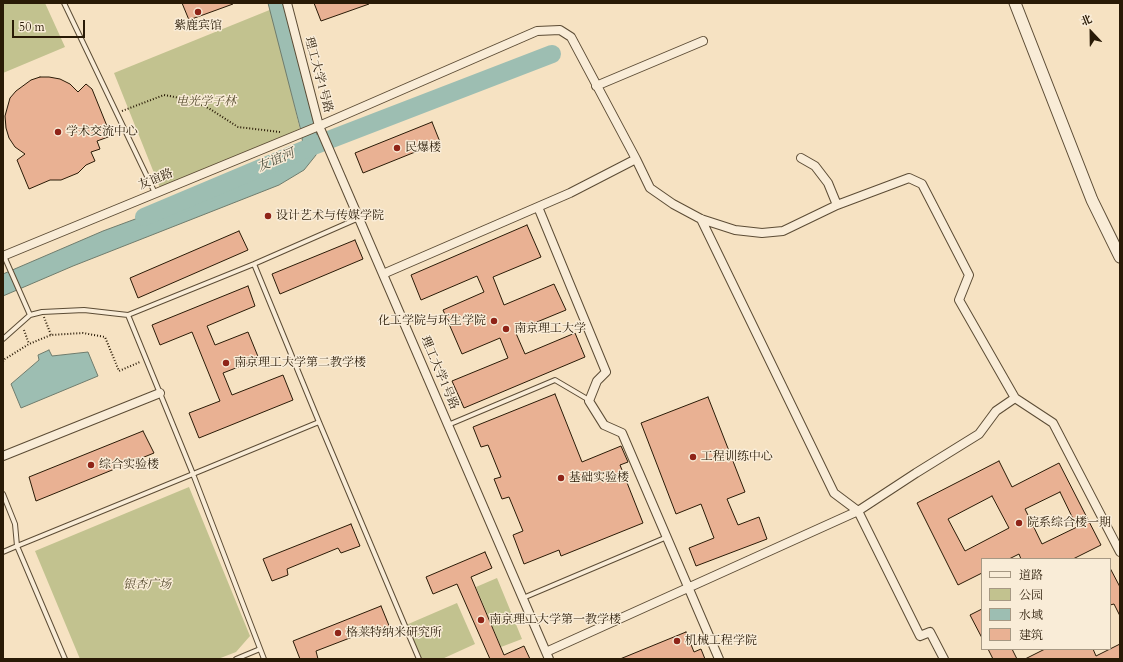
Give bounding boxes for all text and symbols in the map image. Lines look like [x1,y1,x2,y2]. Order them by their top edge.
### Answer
marker: 紫鹿宾馆 [193,7,203,17]
text: 北 [1078,11,1094,29]
scale bar [14,12,87,38]
north arrow [1071,12,1111,52]
text: 50 m [19,19,45,35]
place label: 紫鹿宾馆 [174,19,222,33]
street label: 理工大学1号路 [301,35,335,115]
park label: 电光学子林 [176,95,236,109]
place label: 学术交流中心 [66,125,138,139]
marker: 学术交流中心 [53,127,63,137]
place label: 民爆楼 [405,141,441,155]
marker: 民爆楼 [392,143,402,153]
water label: 友谊河 [255,146,297,176]
street label: 友谊路 [137,167,175,193]
place label: 设计艺术与传媒学院 [276,209,384,223]
marker: 设计艺术与传媒学院 [263,211,273,221]
place label: 化工学院与环生学院 [378,314,486,328]
marker: 化工学院与环生学院 [489,316,499,326]
place label: 南京理工大学 [514,322,586,336]
marker: 南京理工大学 [501,324,511,334]
street label: 理工大学1号路 [417,334,461,412]
place label: 南京理工大学第二教学楼 [234,356,366,370]
marker: 南京理工大学第二教学楼 [221,358,231,368]
place label: 工程训练中心 [701,450,773,464]
marker: 工程训练中心 [688,452,698,462]
place label: 综合实验楼 [99,458,159,472]
marker: 综合实验楼 [86,460,96,470]
place label: 基础实验楼 [569,471,629,485]
marker: 基础实验楼 [556,473,566,483]
place label: 院系综合楼一期 [1027,516,1111,530]
marker: 院系综合楼一期 [1014,518,1024,528]
legend [981,558,1111,650]
text: 道路 [1019,567,1043,583]
park label: 银杏广场 [123,578,171,592]
text: 公园 [1019,587,1043,603]
text: 水域 [1019,607,1043,623]
place label: 南京理工大学第一教学楼 [489,613,621,627]
marker: 南京理工大学第一教学楼 [476,615,486,625]
place label: 格莱特纳米研究所 [346,626,442,640]
text: 建筑 [1019,627,1043,643]
marker: 格莱特纳米研究所 [333,628,343,638]
place label: 机械工程学院 [685,634,757,648]
marker: 机械工程学院 [672,636,682,646]

